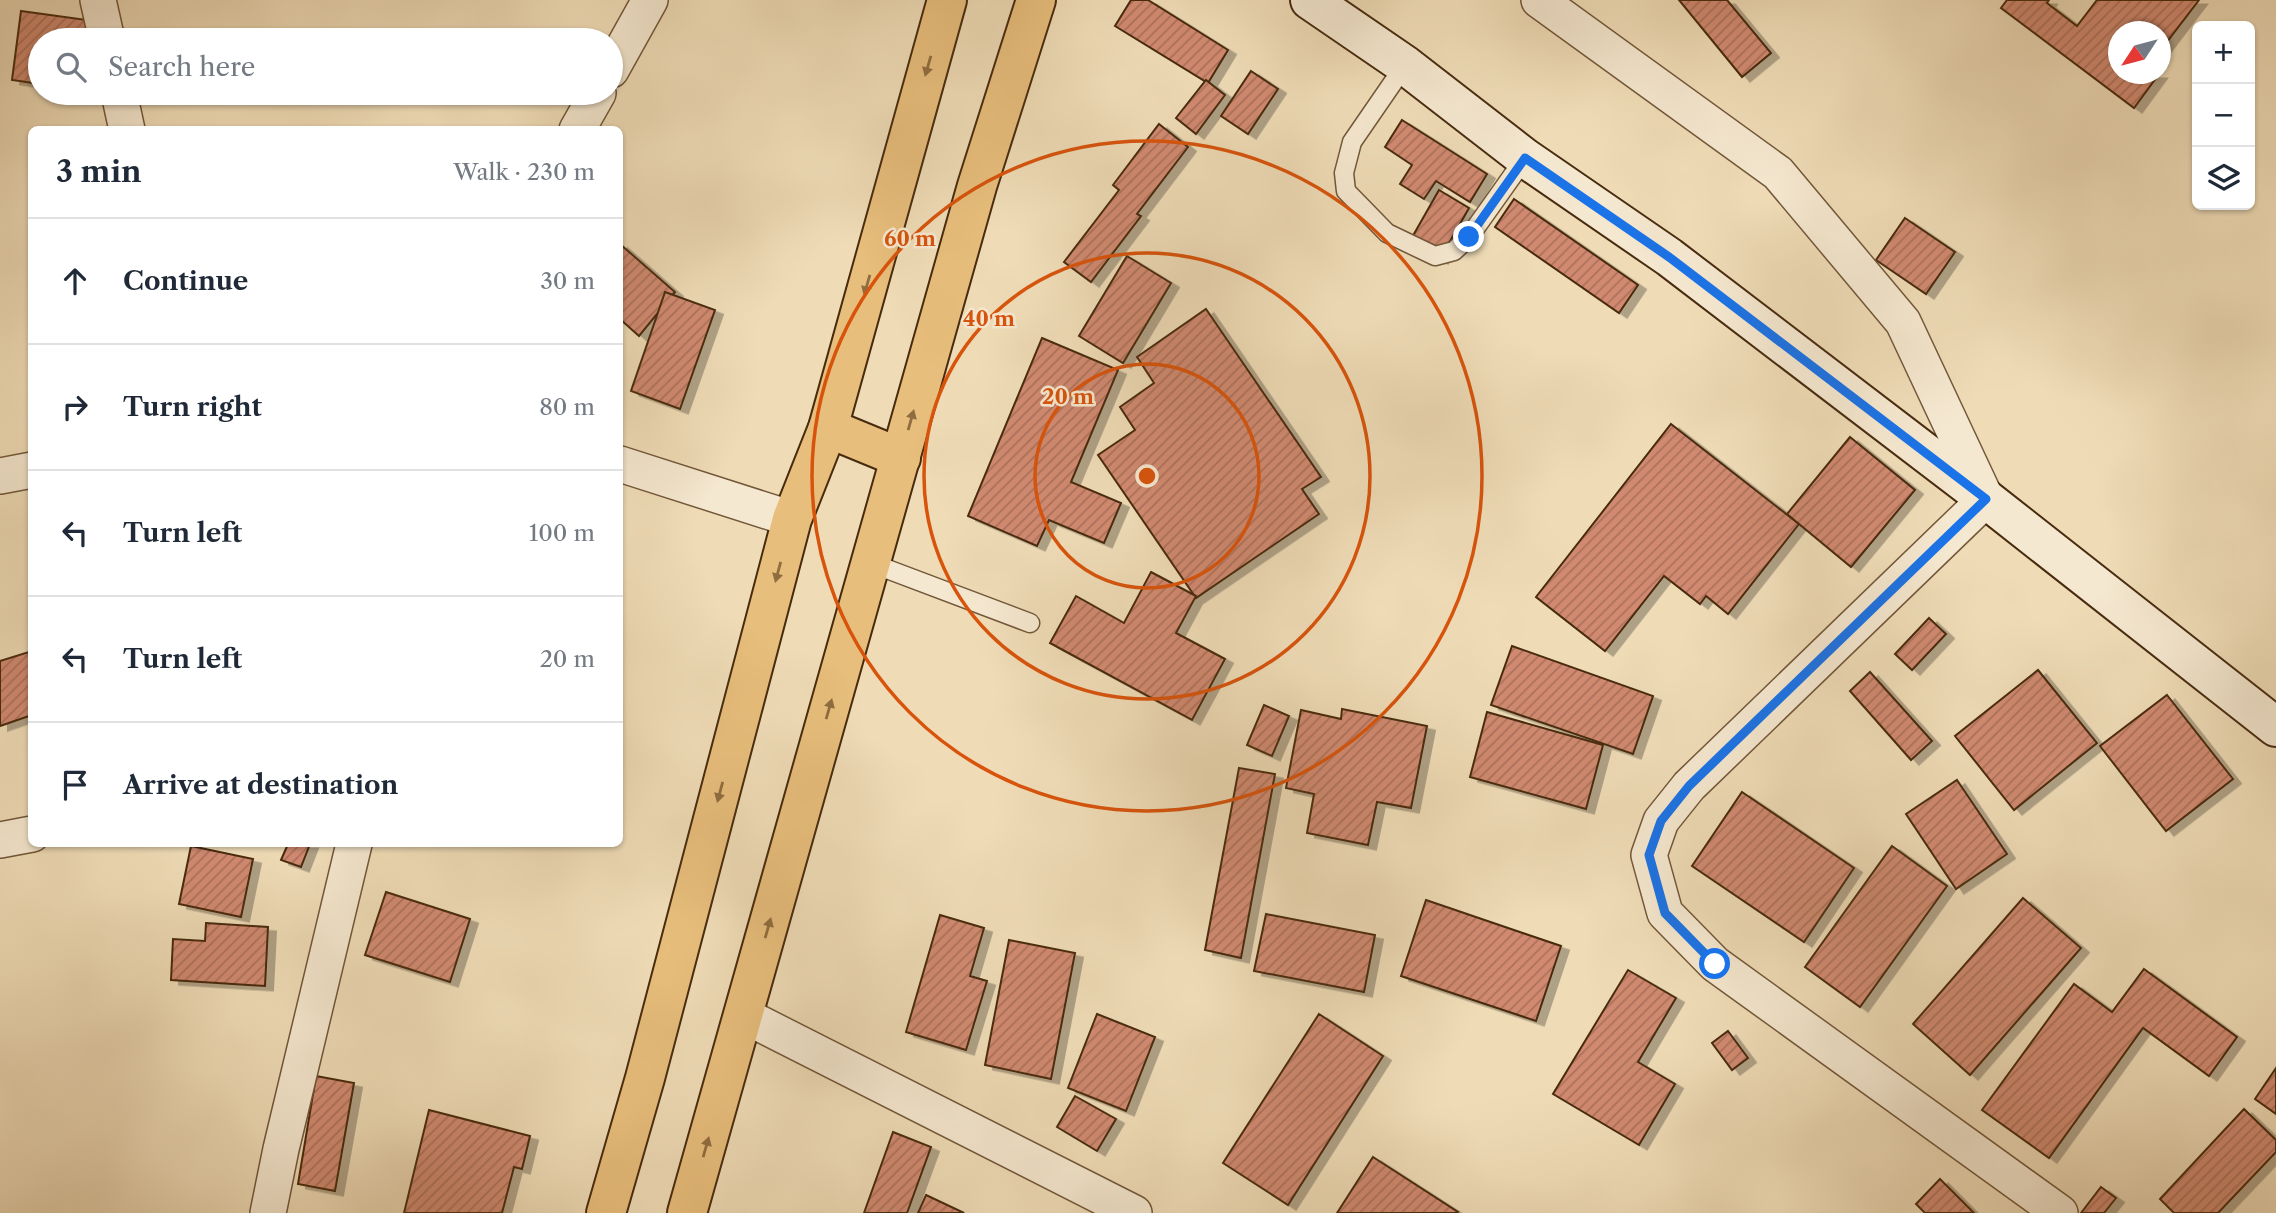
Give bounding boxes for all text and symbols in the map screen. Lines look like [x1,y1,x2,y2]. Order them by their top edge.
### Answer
north arrow [2108,21,2171,84]
map controls [2192,21,2255,210]
button: + [2192,21,2255,84]
search box [28,28,623,105]
icon: search [52,48,90,86]
text: Search here [108,51,255,83]
one-way arrow [923,56,933,77]
button: − [2192,84,2255,147]
button: layers [2192,147,2255,210]
text: 3 min [56,153,142,190]
text: Walk · 230 m [453,158,595,186]
route end [1453,221,1484,252]
text: 60 m [884,226,936,251]
icon: ahead [56,262,94,300]
text: Continue [123,265,248,297]
text: 30 m [540,267,595,295]
one-way arrow [862,275,872,296]
text: 40 m [963,306,1015,331]
text: 20 m [1042,384,1094,409]
icon: right [56,388,94,426]
text: Turn right [123,391,262,423]
text: 80 m [539,393,595,421]
one-way arrow [907,409,917,430]
centre of rings [1135,464,1159,488]
icon: left [56,514,94,552]
text: Turn left [123,517,242,549]
text: 100 m [529,519,595,547]
one-way arrow [772,561,783,583]
icon: left [56,640,94,678]
text: Turn left [123,643,242,675]
text: 20 m [540,645,595,673]
one-way arrow [825,699,835,720]
icon: arrive [56,766,94,804]
text: Arrive at destination [123,769,398,801]
one-way arrow [714,781,725,803]
one-way arrow [763,918,773,939]
route start [1699,948,1730,979]
one-way arrow [701,1137,711,1158]

